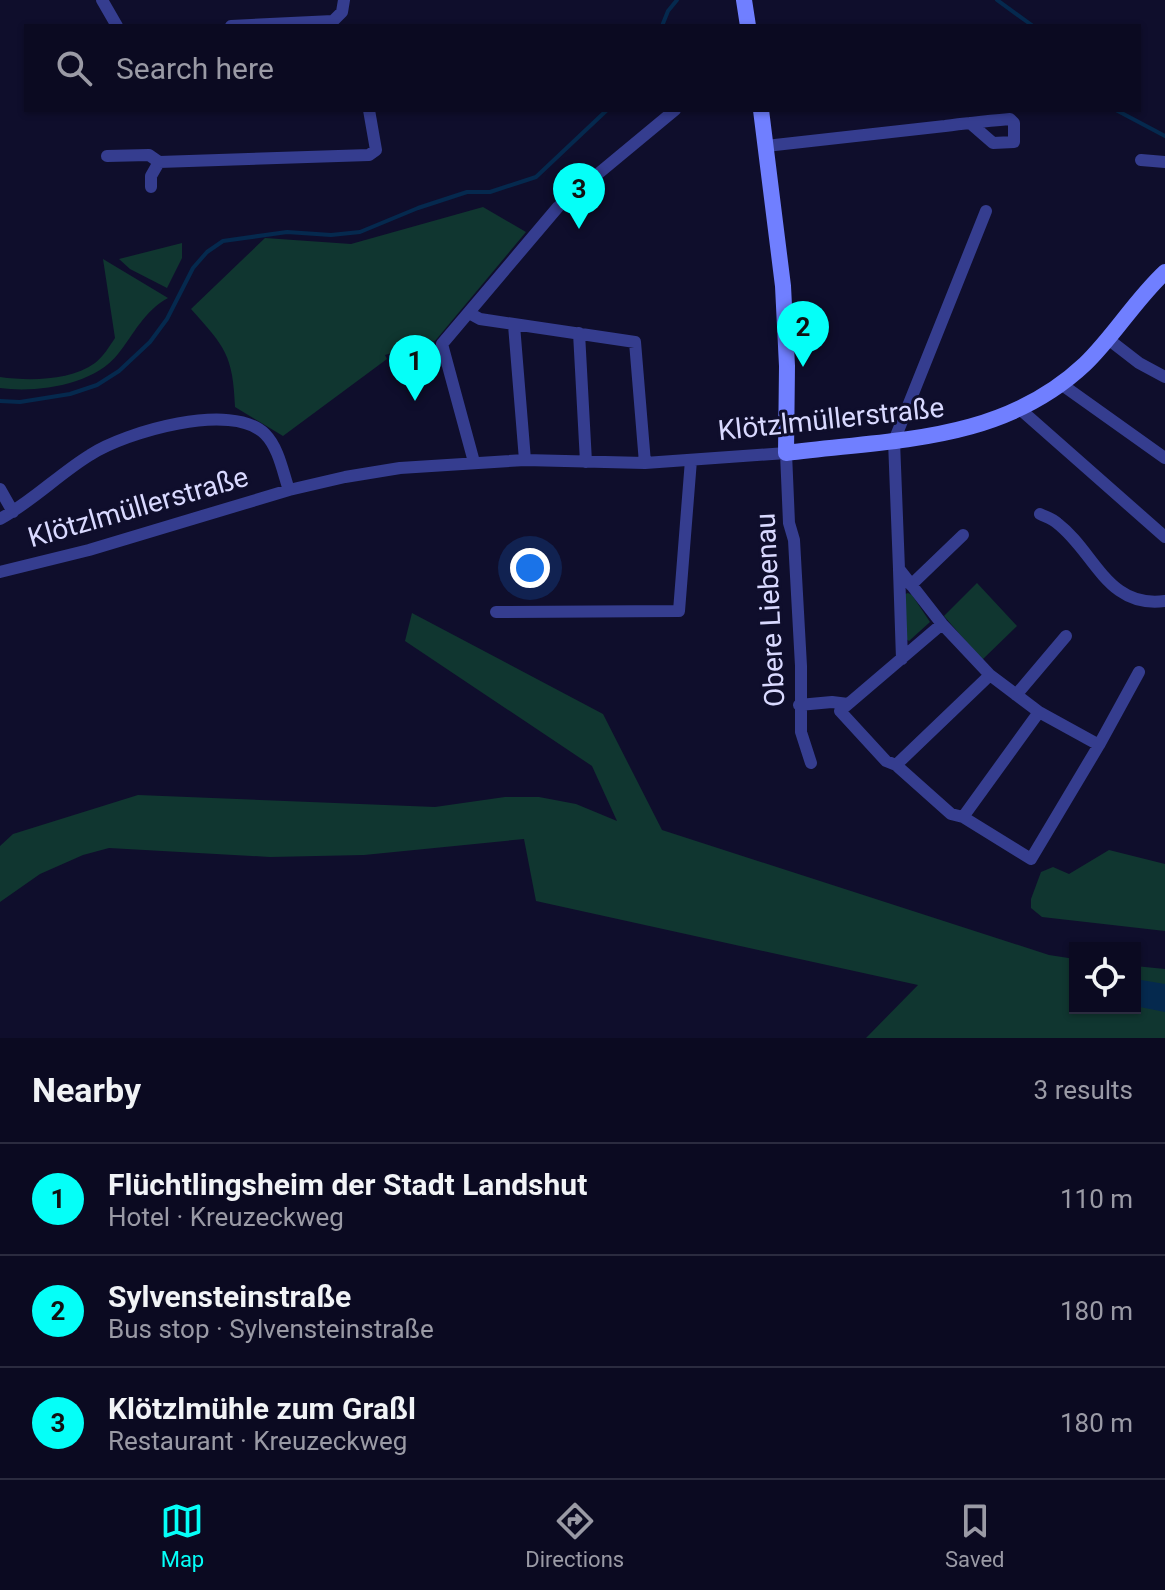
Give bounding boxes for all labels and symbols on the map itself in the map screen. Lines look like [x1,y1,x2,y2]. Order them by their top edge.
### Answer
pin: 3 [553,163,605,229]
pin: 2 [777,301,829,367]
pin: 1 [389,335,441,401]
street label: Klötzlmüllerstraße [716,391,946,447]
street label: Klötzlmüllerstraße [24,460,252,554]
street label: Obere Liebenau [748,512,792,708]
your location [510,548,550,588]

